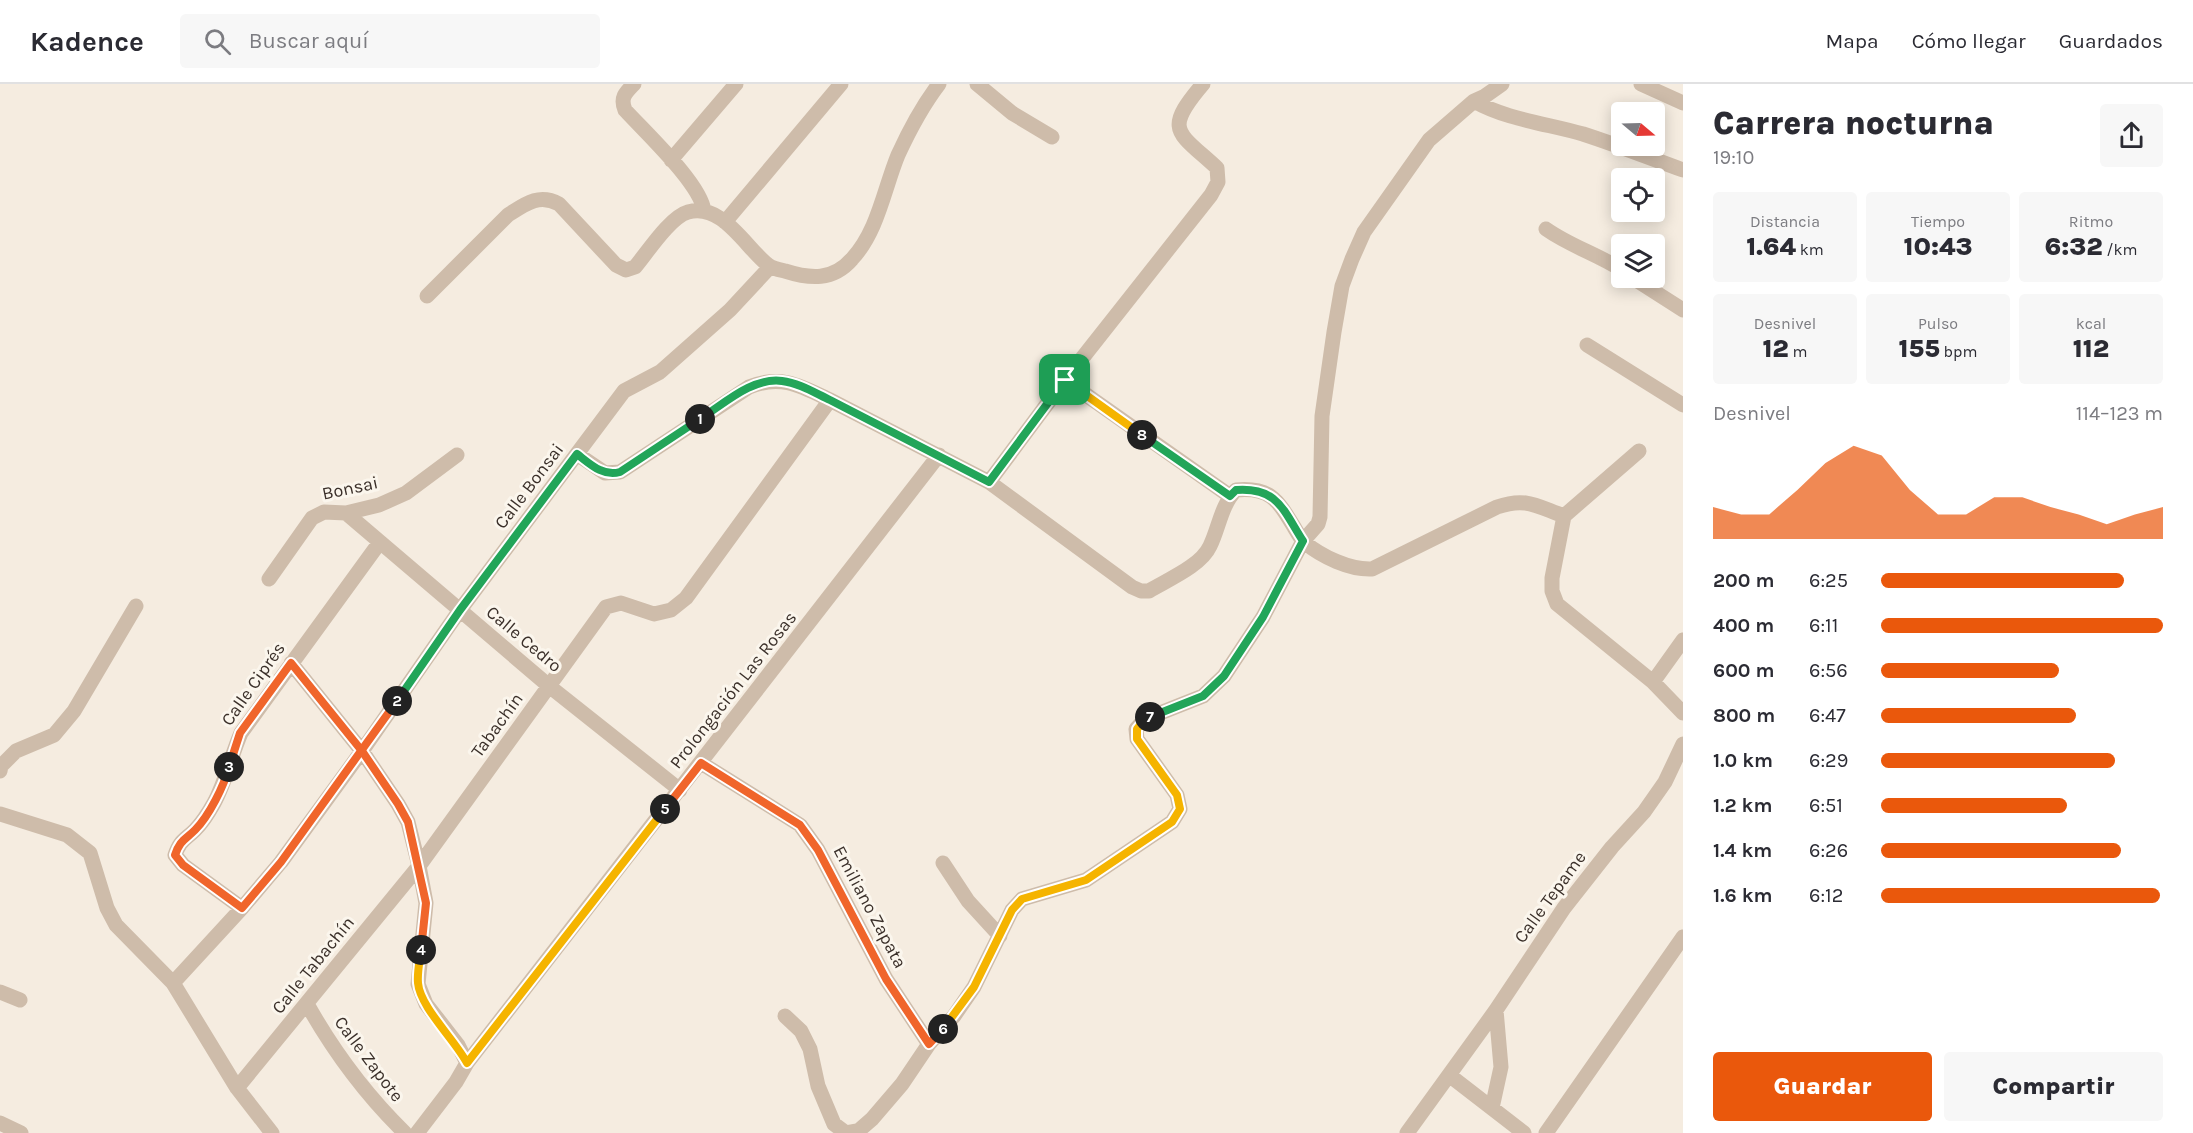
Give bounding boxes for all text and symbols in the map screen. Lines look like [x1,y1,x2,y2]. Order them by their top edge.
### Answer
search box [180,14,600,68]
text: Kadence [30,25,144,58]
icon: search [201,25,234,58]
text: Buscar aquí [249,28,369,54]
text: Mapa [1825,29,1879,53]
text: Cómo llegar [1912,29,2026,53]
text: Guardados [2059,29,2163,53]
north arrow [1611,102,1665,156]
map controls [1611,102,1665,288]
text: Carrera nocturna [1713,104,1994,142]
button: share [2100,104,2163,167]
text: 19:10 [1713,146,1754,169]
button: locate [1611,168,1665,222]
text: Distancia [1750,212,1820,231]
text: Tiempo [1911,212,1965,231]
text: Ritmo [2069,212,2113,231]
text: 1.64 [1746,231,1796,262]
text: 10:43 [1903,231,1973,262]
text: 6:32 [2045,231,2103,262]
button: layers [1611,234,1665,288]
text: km [1796,240,1824,259]
text: /km [2103,240,2137,259]
text: Desnivel [1754,314,1816,333]
text: Pulso [1918,314,1958,333]
text: kcal [2076,314,2106,333]
text: 12 [1762,333,1789,364]
text: 155 [1899,333,1940,364]
text: 112 [2073,333,2109,364]
text: m [1789,342,1808,361]
text: bpm [1940,342,1977,361]
pin [1039,354,1090,405]
icon: arrive [1048,363,1081,396]
text: Desnivel [1713,402,1791,425]
text: 114–123 m [2076,402,2163,425]
pin: 1 [685,404,715,434]
text: 1 [697,409,703,428]
pin: 8 [1127,420,1157,450]
text: 8 [1137,425,1147,444]
street label: Calle Bonsai [490,439,568,533]
street label: Bonsai [320,471,380,505]
text: 200 m [1713,569,1774,592]
text: 6:25 [1809,569,1848,592]
street label: Calle Cedro [482,601,566,677]
street label: Prolongación Las Rosas [665,607,801,773]
text: 400 m [1713,614,1774,637]
text: 6:11 [1809,614,1838,637]
street label: Calle Ciprés [216,638,290,730]
text: 600 m [1713,659,1774,682]
text: 6:56 [1809,659,1848,682]
pin: 2 [382,686,412,716]
street label: Tabachín [466,688,528,762]
text: 2 [392,691,402,710]
pin: 7 [1135,702,1165,732]
text: 800 m [1713,704,1775,727]
text: 6:47 [1809,704,1846,727]
text: 7 [1146,707,1154,726]
text: 1.0 km [1713,749,1773,772]
text: 6:29 [1809,749,1848,772]
pin: 3 [214,752,244,782]
text: 3 [224,757,234,776]
pin: 5 [650,794,680,824]
text: 1.2 km [1713,794,1772,817]
text: 6:51 [1809,794,1843,817]
text: 5 [660,799,670,818]
text: 1.4 km [1713,839,1772,862]
text: 6:26 [1809,839,1848,862]
street label: Emiliano Zapata [829,842,911,972]
street label: Calle Tepame [1509,847,1591,947]
text: 1.6 km [1713,884,1772,907]
text: 6:12 [1809,884,1843,907]
street label: Calle Tabachín [267,912,359,1018]
pin: 4 [406,935,436,965]
text: 4 [416,940,426,959]
street label: Calle Zapote [330,1012,408,1106]
pin: 6 [928,1014,958,1044]
text: 6 [938,1019,948,1038]
button: Guardar [1713,1052,1932,1121]
button: Compartir [1944,1052,2163,1121]

